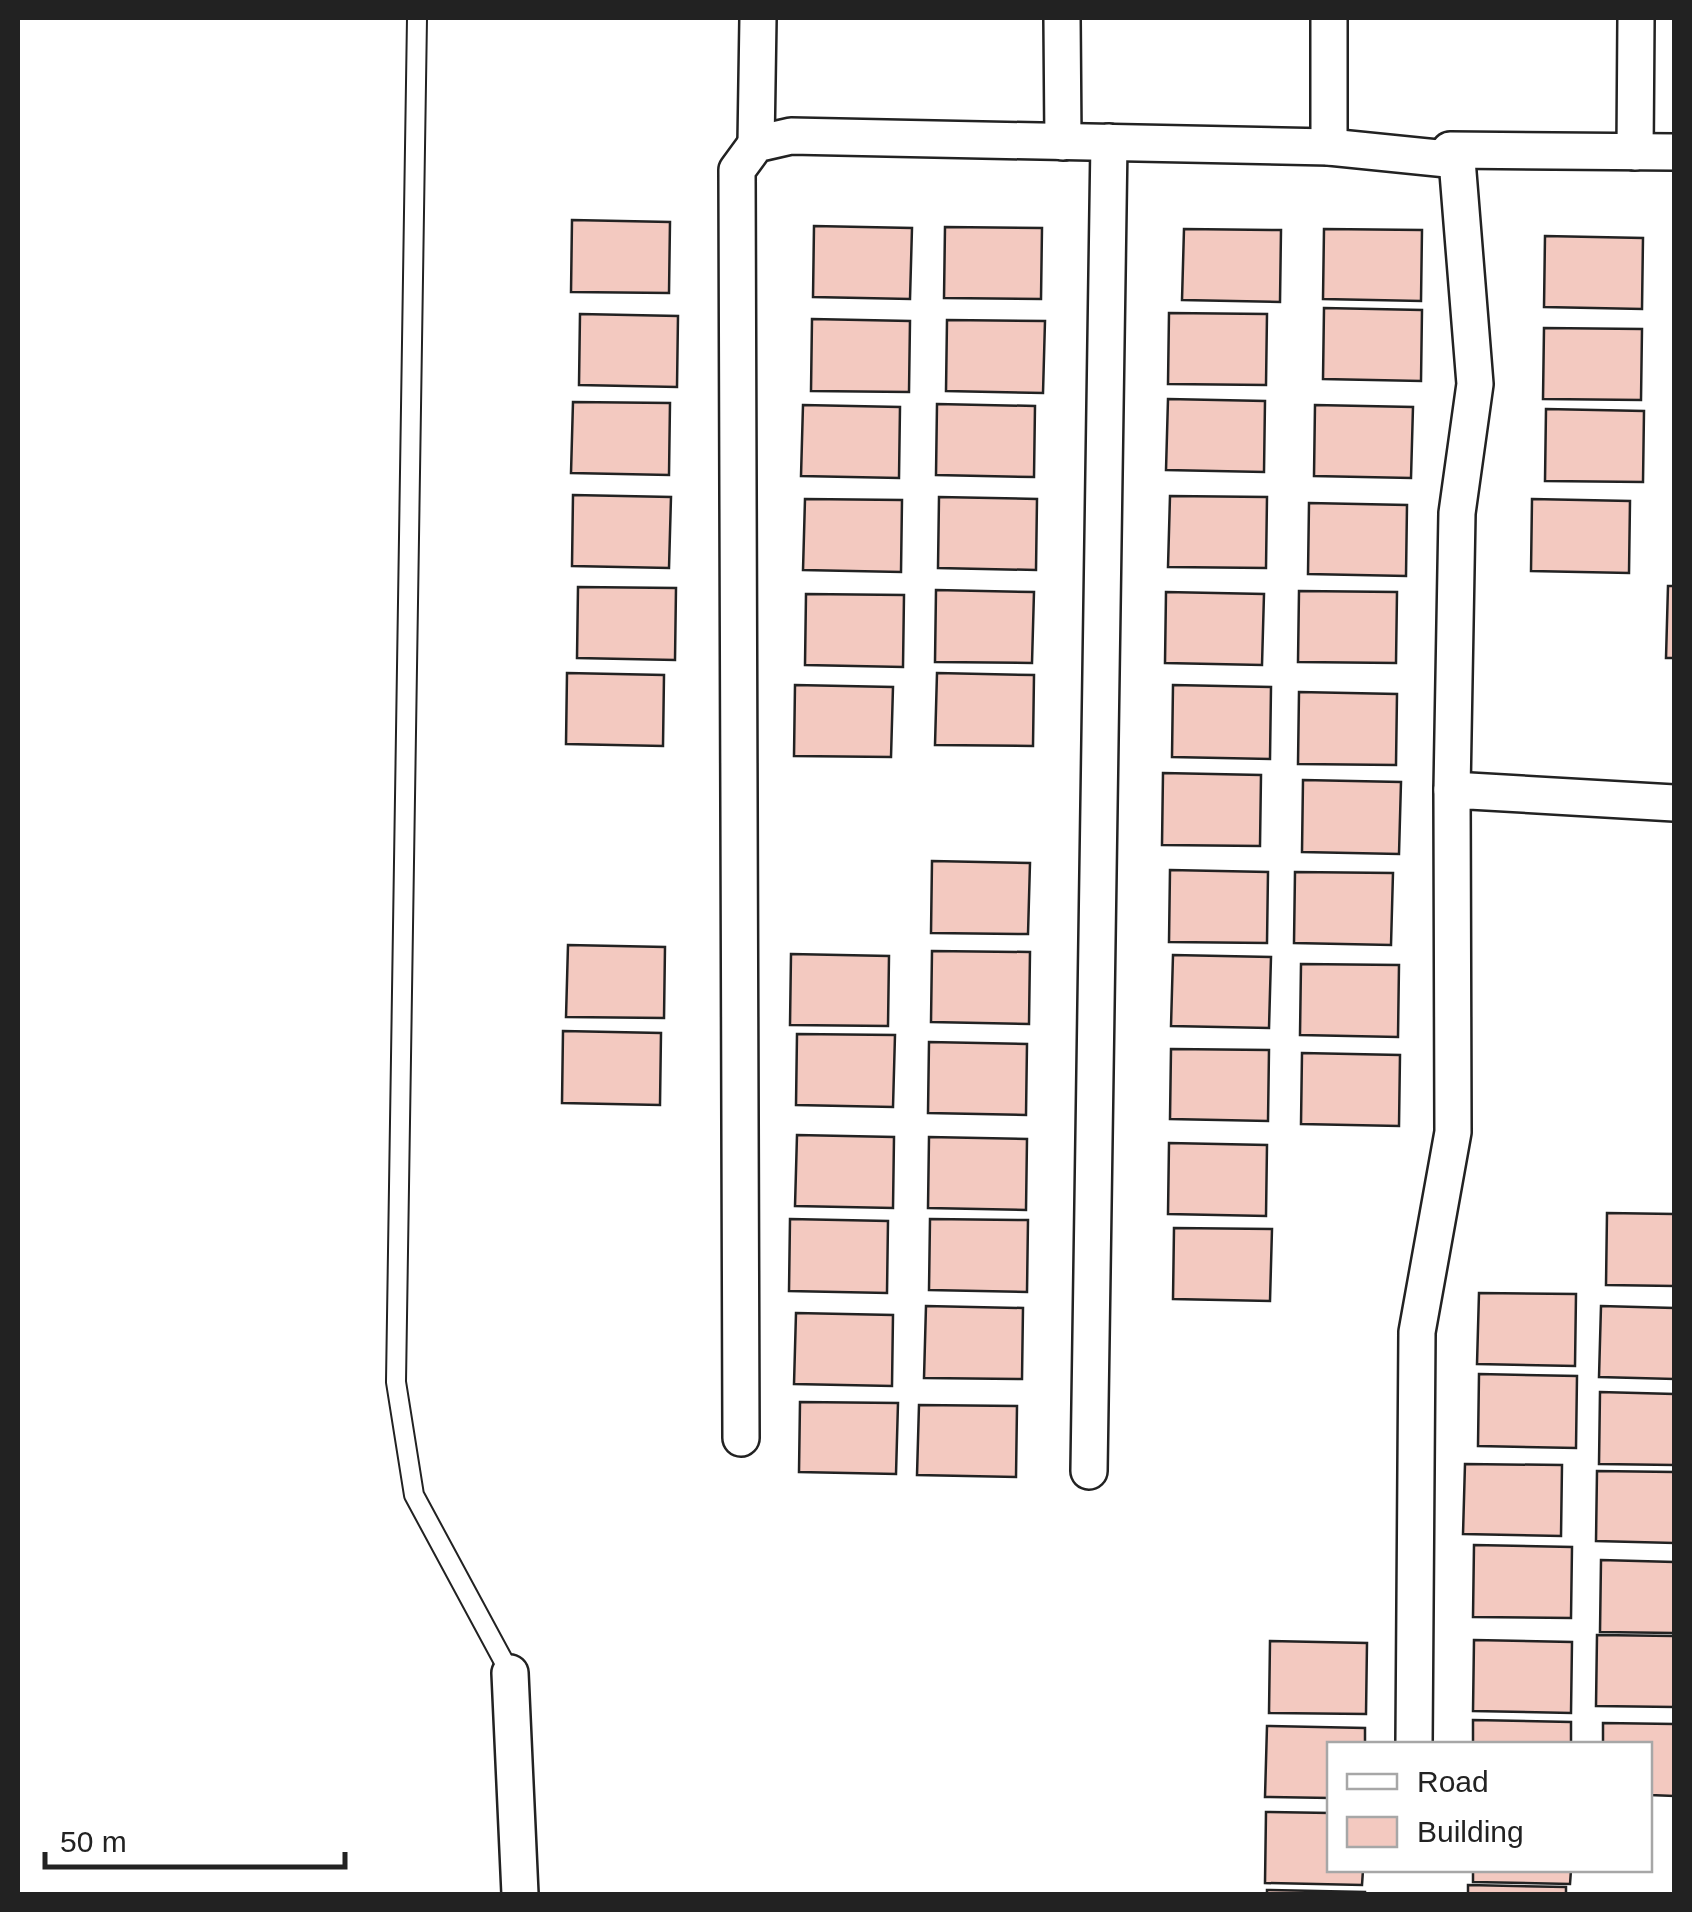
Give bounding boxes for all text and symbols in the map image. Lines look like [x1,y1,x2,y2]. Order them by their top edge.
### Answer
legend [1327,1742,1652,1872]
text: Road [1417,1765,1489,1798]
scale bar [45,1807,345,1869]
text: Building [1417,1815,1524,1848]
text: 50 m [60,1825,127,1858]

